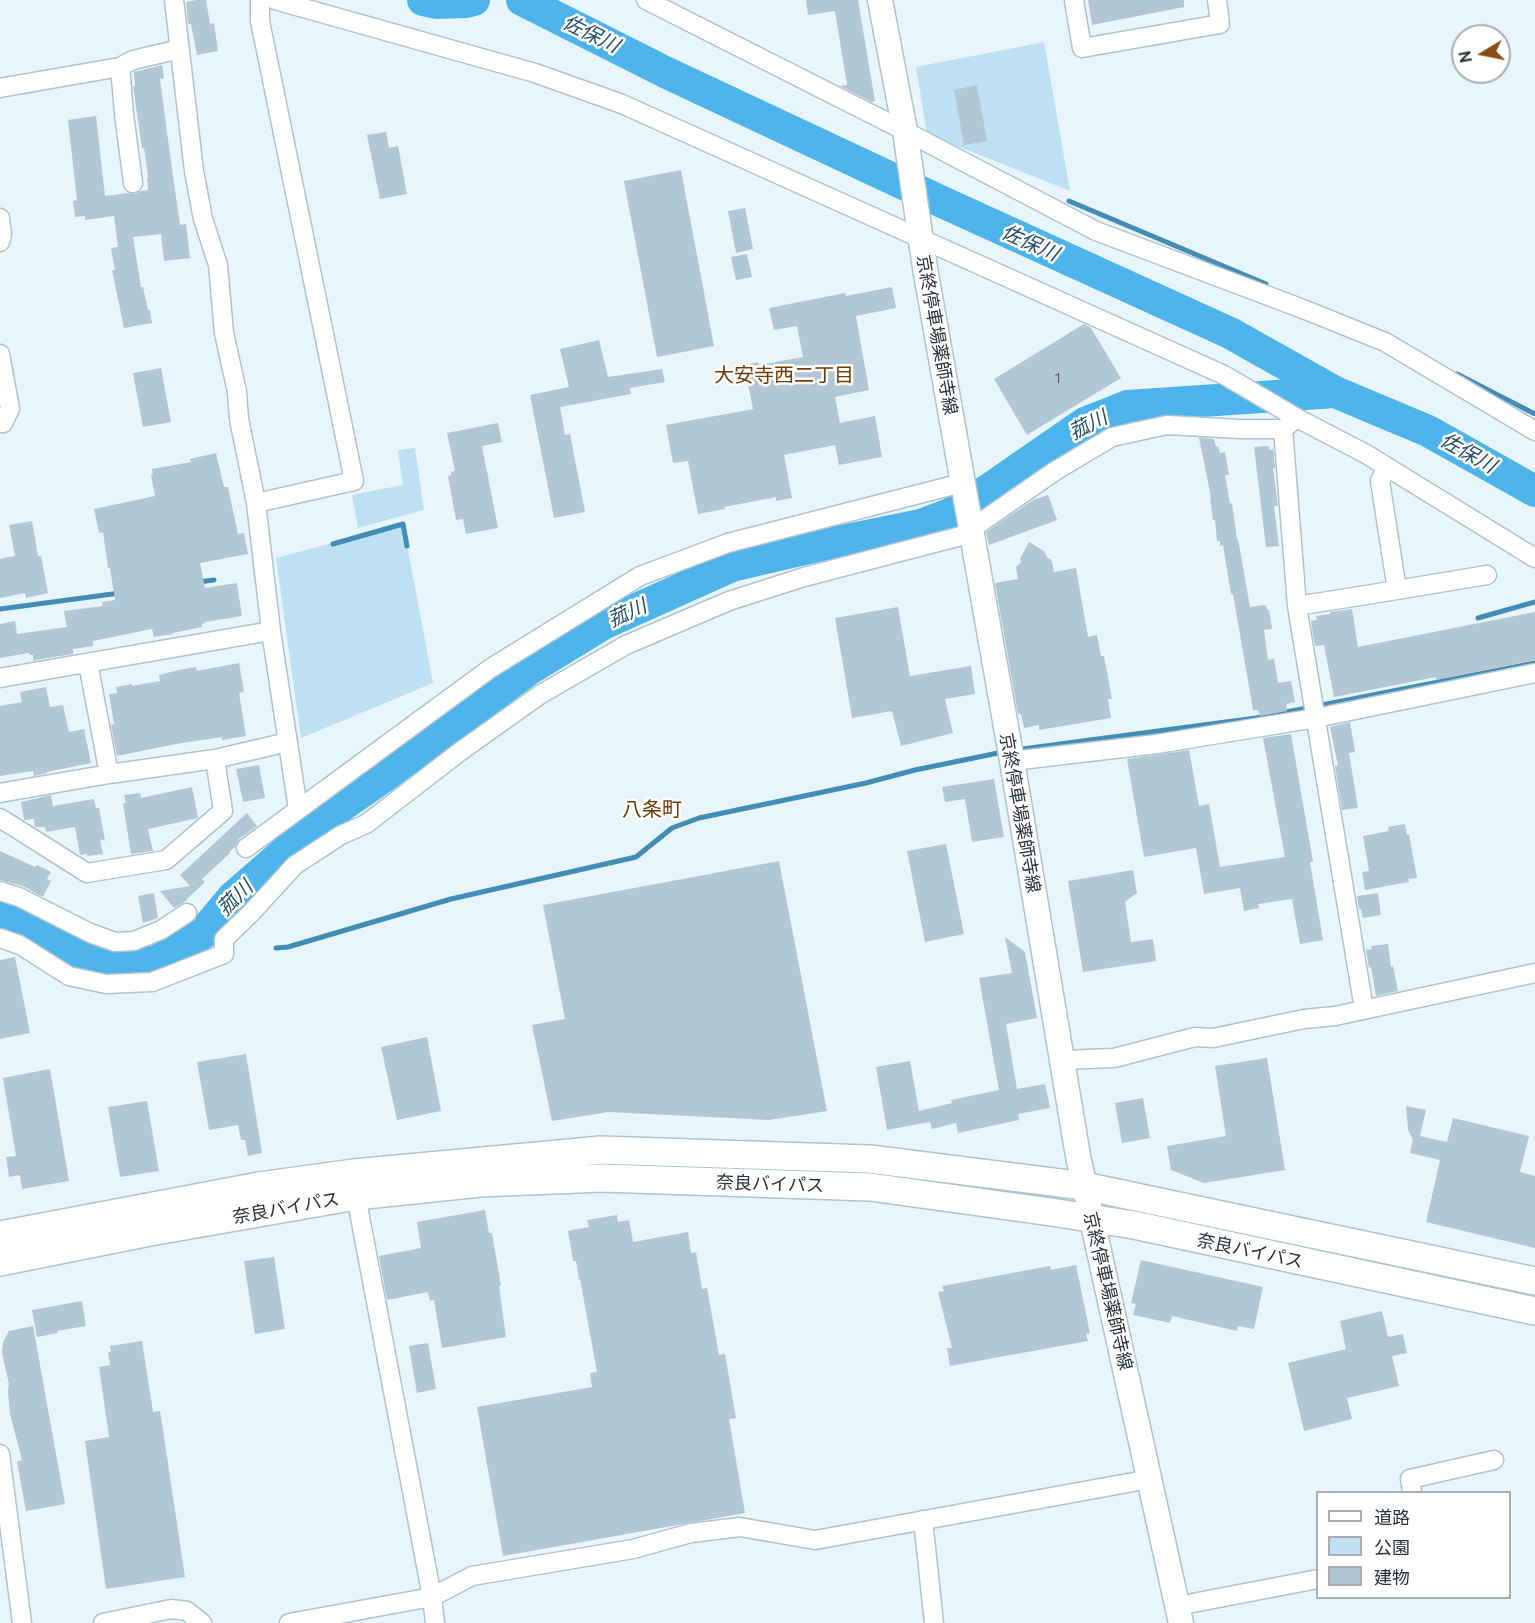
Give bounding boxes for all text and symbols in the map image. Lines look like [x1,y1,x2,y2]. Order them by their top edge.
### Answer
water label: 佐保川 [559,10,623,58]
north arrow [1451,24,1511,84]
text: N [1455,49,1475,64]
water label: 佐保川 [998,220,1062,266]
street label: 京終停車場薬師寺線 [912,253,962,417]
district label: 大安寺西二丁目 [714,363,854,387]
house number: 1 [1054,369,1062,387]
water label: 菰川 [1065,405,1111,445]
water label: 佐保川 [1436,428,1500,478]
water label: 菰川 [604,594,650,632]
street label: 京終停車場薬師寺線 [995,731,1045,895]
district label: 八条町 [622,797,682,821]
water label: 菰川 [212,875,258,921]
street label: 奈良バイパス [716,1171,824,1197]
street label: 奈良バイパス [231,1188,341,1228]
street label: 京終停車場薬師寺線 [1079,1210,1137,1372]
street label: 奈良バイパス [1195,1229,1305,1273]
legend [1316,1491,1511,1599]
text: 道路 [1374,1507,1410,1527]
text: 公園 [1374,1537,1410,1557]
text: 建物 [1374,1567,1410,1587]

